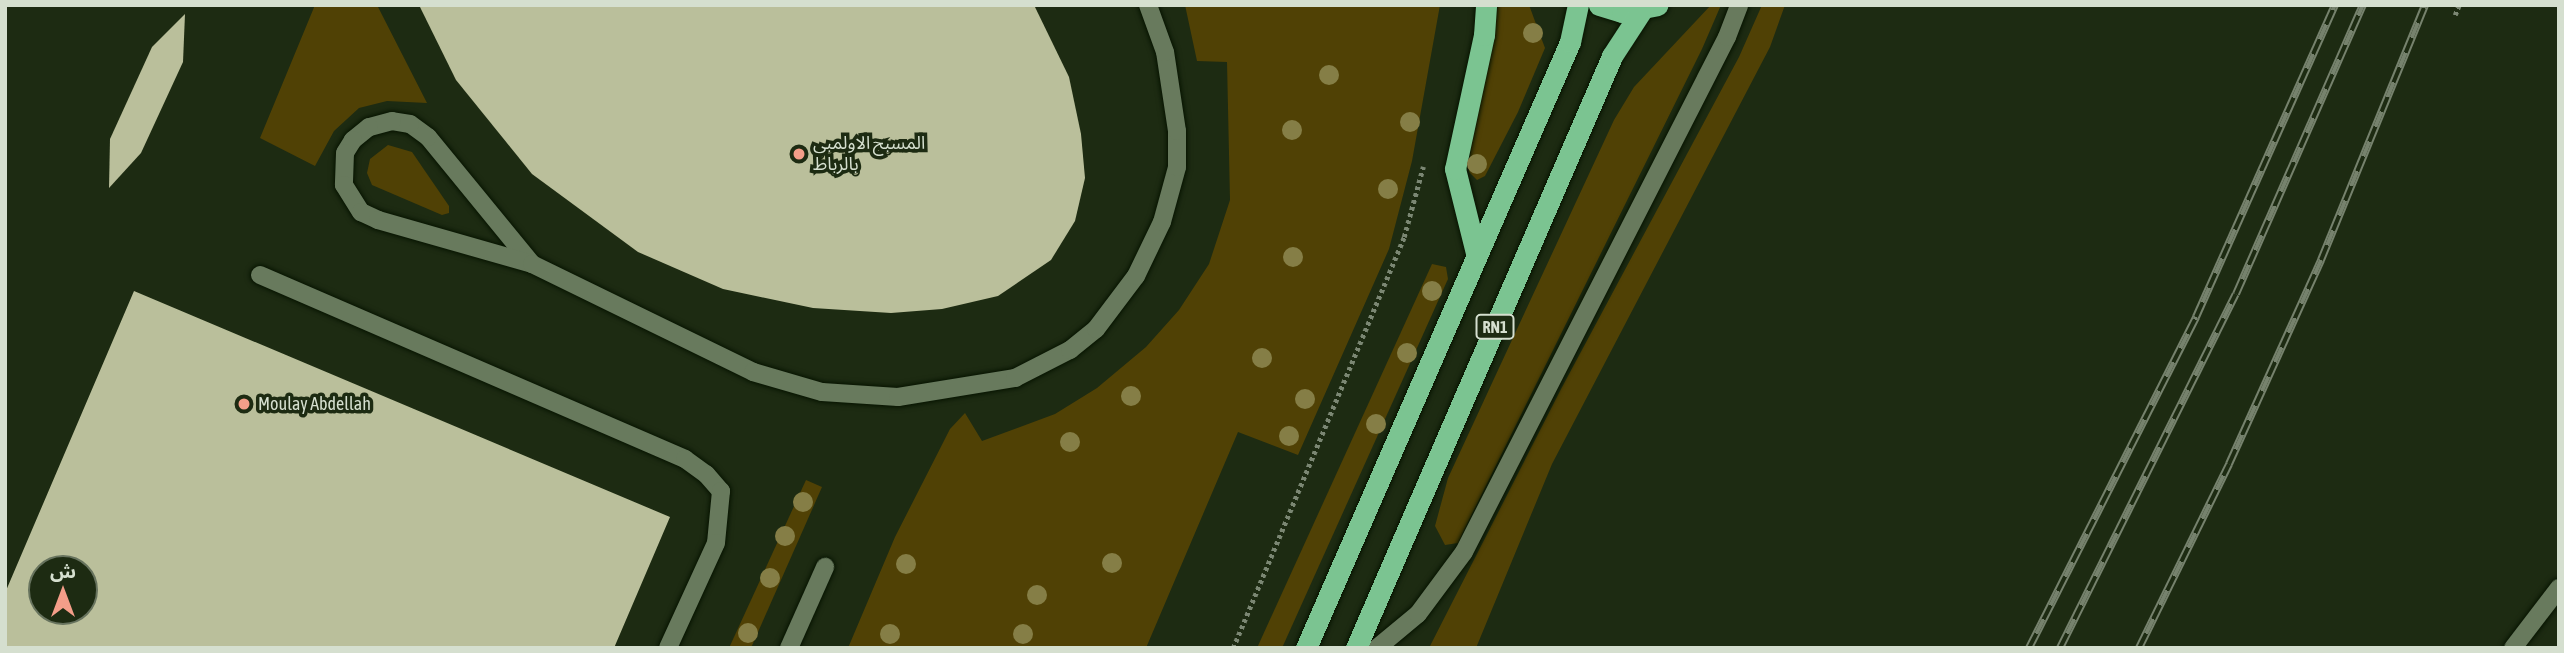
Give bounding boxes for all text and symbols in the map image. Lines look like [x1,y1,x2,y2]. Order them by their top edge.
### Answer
place label: المسبح الاولمبي بالرباط [813,133,925,176]
marker: المسبح الاولمبي بالرباط [791,146,807,162]
road number: RN1 [1474,314,1516,340]
place label: Moulay Abdellah [258,393,371,415]
marker: Moulay Abdellah [236,396,252,412]
north arrow [28,555,98,625]
text: ش [50,560,76,582]

